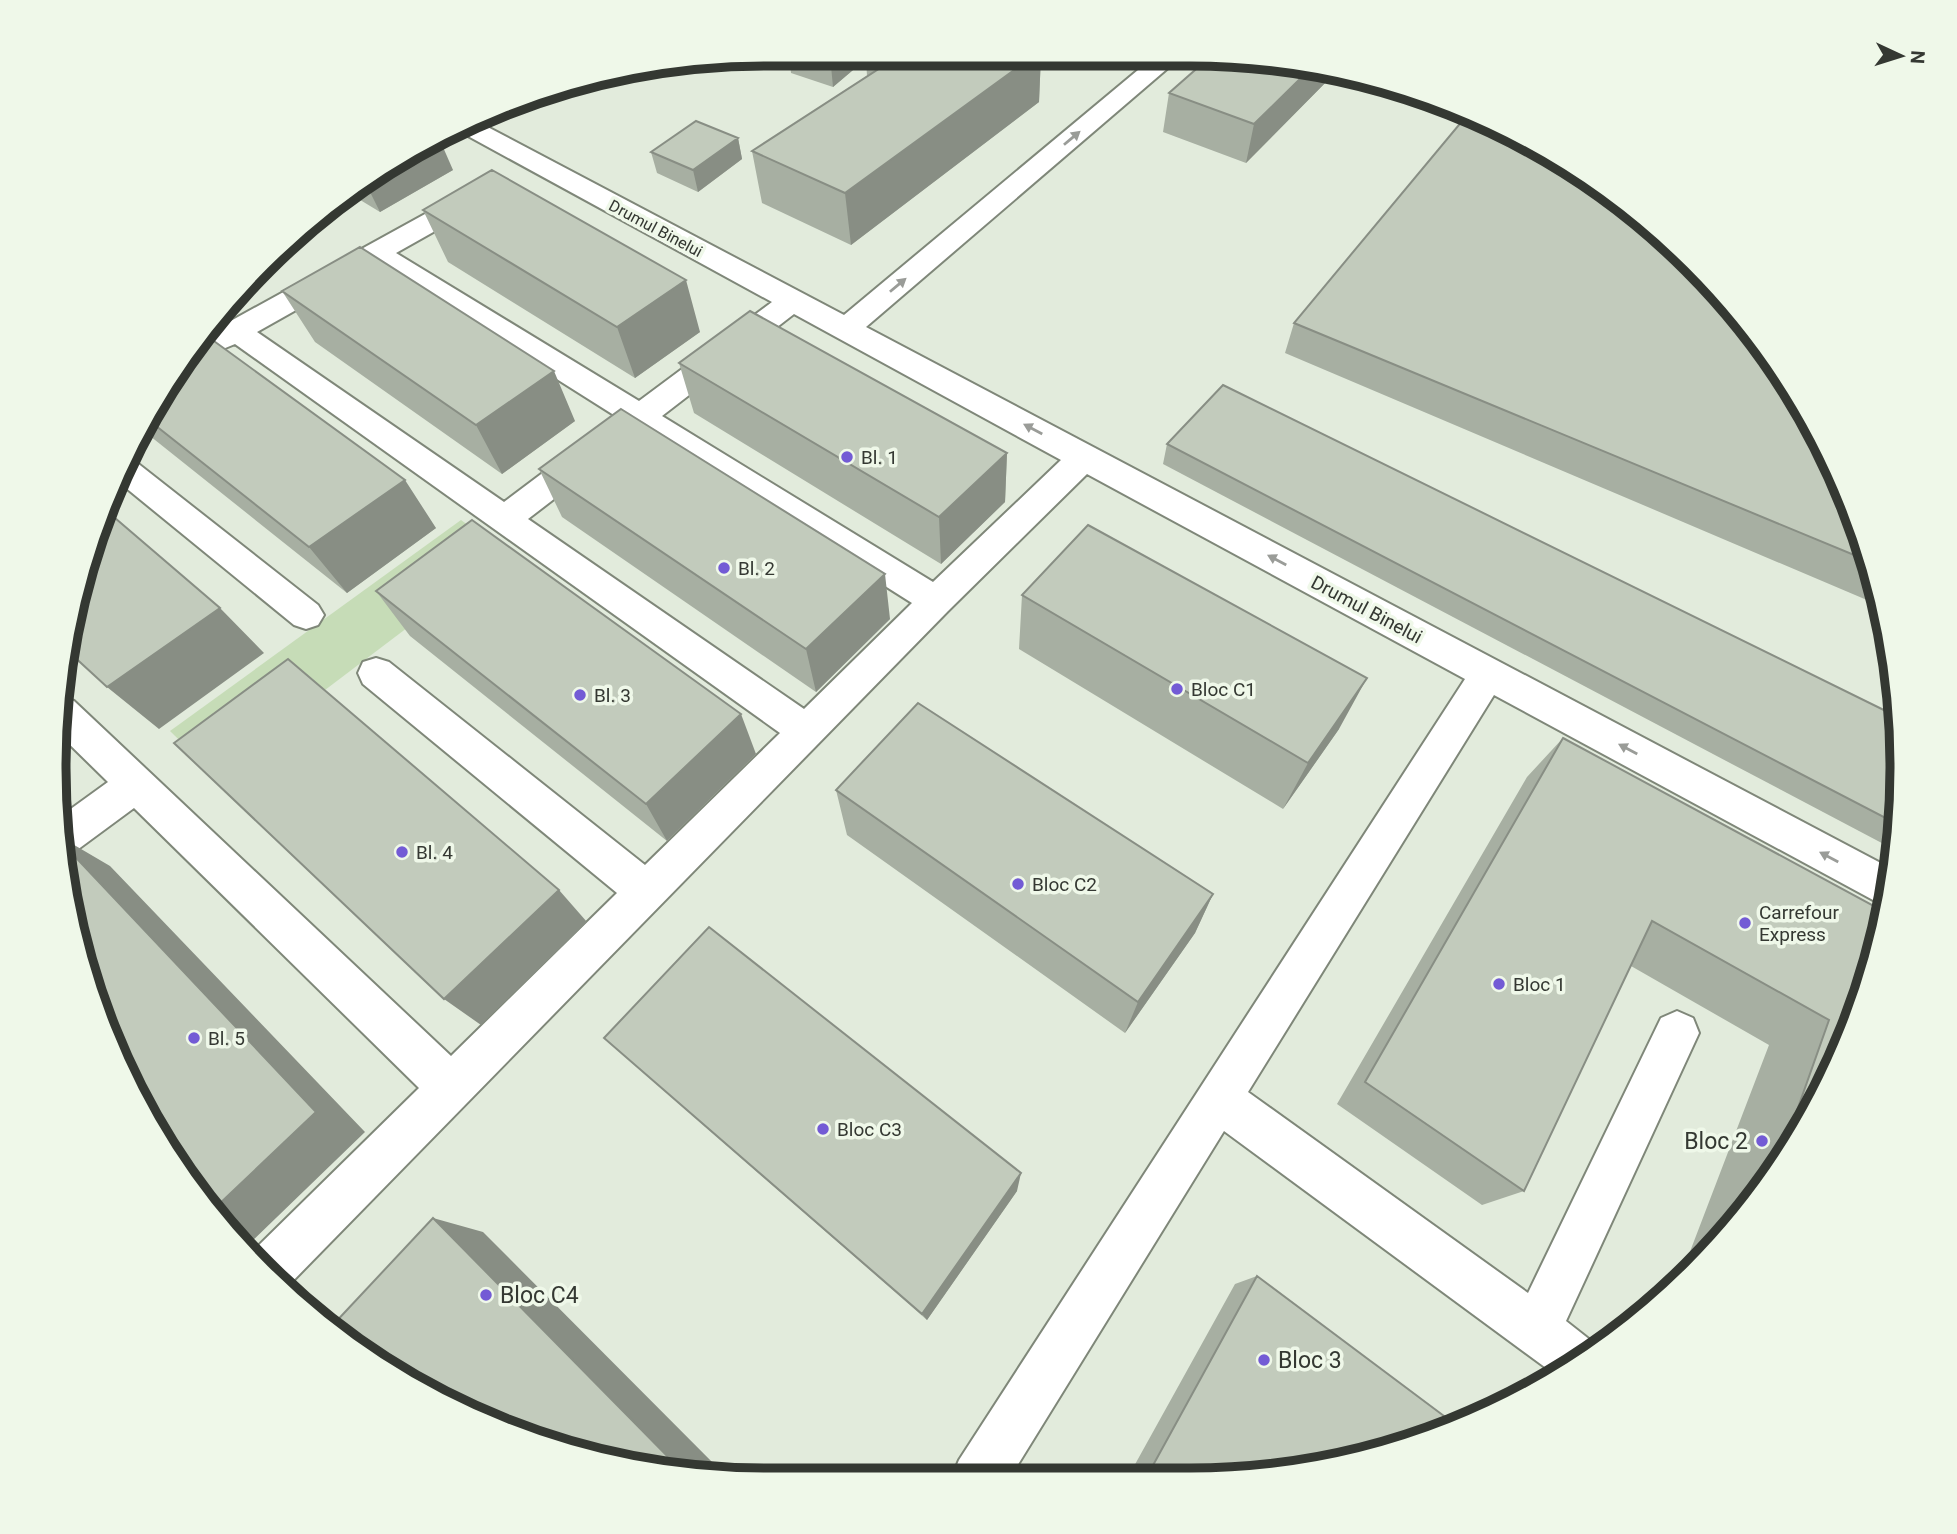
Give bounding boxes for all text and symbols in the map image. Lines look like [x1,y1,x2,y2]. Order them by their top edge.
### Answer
north arrow [1866,21,1936,91]
text: N [1906,50,1929,65]
one-way arrow [1063,131,1080,146]
street label: Drumul Binelui [606,196,706,261]
one-way arrow [889,278,906,293]
one-way arrow [1023,424,1043,435]
place label: Bl. 1 [861,446,898,469]
marker: Bl. 1 [839,449,855,465]
one-way arrow [1267,554,1287,566]
place label: Bl. 2 [738,557,775,580]
marker: Bl. 2 [716,560,732,576]
street label: Drumul Binelui [1307,571,1426,648]
place label: Bloc C1 [1191,678,1256,701]
marker: Bloc C1 [1169,681,1185,697]
place label: Bl. 3 [594,684,631,707]
marker: Bl. 3 [572,687,588,703]
one-way arrow [1619,743,1638,755]
place label: Bl. 4 [416,841,453,864]
marker: Bl. 4 [394,844,410,860]
one-way arrow [1818,851,1838,863]
place label: Bloc C2 [1032,873,1097,896]
marker: Bloc C2 [1010,876,1026,892]
place label: Carrefour Express [1759,901,1839,946]
marker: Carrefour Express [1737,915,1753,931]
place label: Bloc 1 [1513,973,1566,996]
marker: Bloc 1 [1491,976,1507,992]
place label: Bl. 5 [208,1027,245,1050]
marker: Bl. 5 [186,1030,202,1046]
place label: Bloc C3 [837,1118,902,1141]
marker: Bloc C3 [815,1121,831,1137]
place label: Bloc 2 [1684,1128,1748,1155]
marker: Bloc 2 [1754,1133,1770,1149]
place label: Bloc C4 [500,1282,579,1309]
marker: Bloc C4 [478,1287,494,1303]
place label: Bloc 3 [1278,1347,1342,1374]
marker: Bloc 3 [1256,1352,1272,1368]

